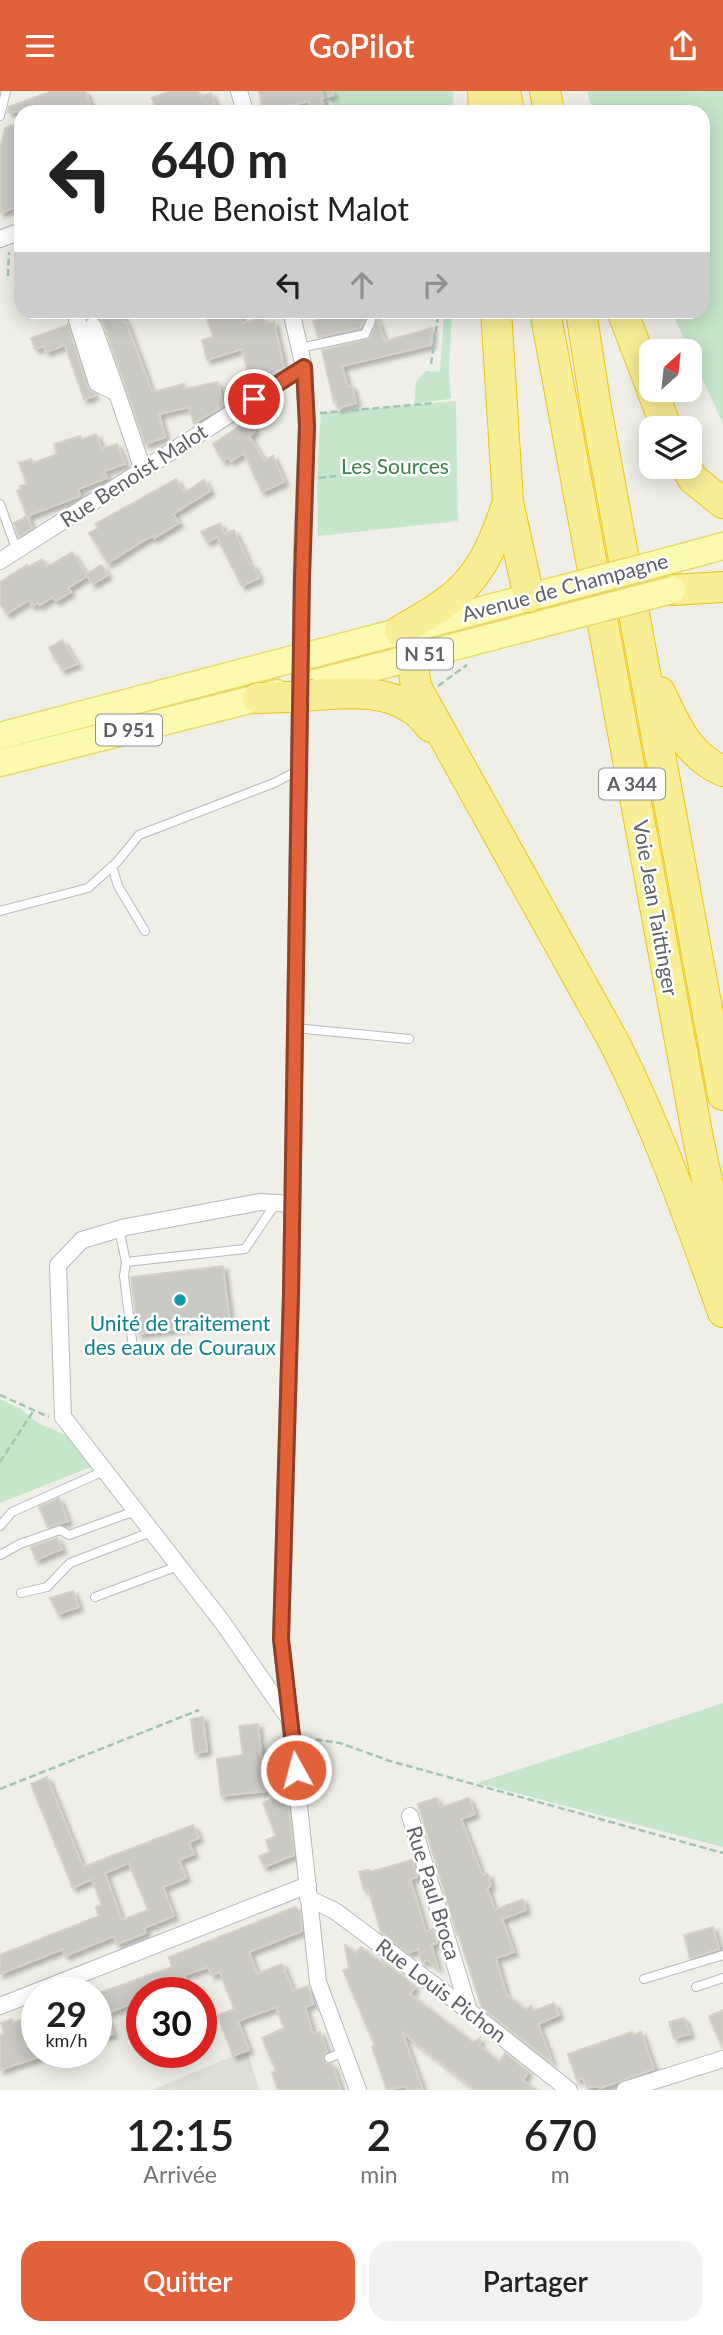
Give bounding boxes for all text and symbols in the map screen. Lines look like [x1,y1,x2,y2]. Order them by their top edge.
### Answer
text: GoPilot [309,26,414,65]
icon: menu [21,27,59,65]
icon: share [664,27,702,65]
text: 640 m [150,130,288,188]
icon: left [35,133,126,224]
text: Rue Benoist Malot [150,189,409,228]
icon: left [270,266,308,304]
icon: ahead [343,266,381,304]
icon: right [416,266,454,304]
north arrow [639,339,702,403]
map controls [639,339,702,479]
pin [224,369,284,429]
icon: arrive [235,380,273,418]
button: layers [639,416,702,479]
street label: Rue Benoist Malot [55,418,212,531]
park label: Les Sources [341,453,449,478]
street label: Avenue de Champagne [459,547,670,626]
road number: N 51 [397,639,453,669]
road number: D 951 [96,715,162,745]
road number: A 344 [599,769,665,799]
street label: Voie Jean Taittinger [629,818,684,998]
marker: Unité de traitement des eaux de Couraux [172,1292,188,1308]
place label: Unité de traitement des eaux de Couraux [84,1310,277,1359]
position arrow [259,1733,333,1807]
street label: Rue Paul Broca [402,1823,467,1962]
street label: Rue Louis Pichon [372,1933,512,2047]
speed limit sign: 30 [126,1977,217,2068]
text: 29 [46,1992,87,2034]
text: km/h [45,2029,88,2051]
text: 12:15 [126,2110,234,2160]
text: 2 [367,2110,391,2160]
text: 670 [524,2110,597,2160]
text: Arrivée [143,2160,217,2188]
text: min [360,2160,398,2188]
text: m [551,2160,570,2188]
button: Quitter [21,2241,355,2321]
button: Partager [369,2241,702,2321]

